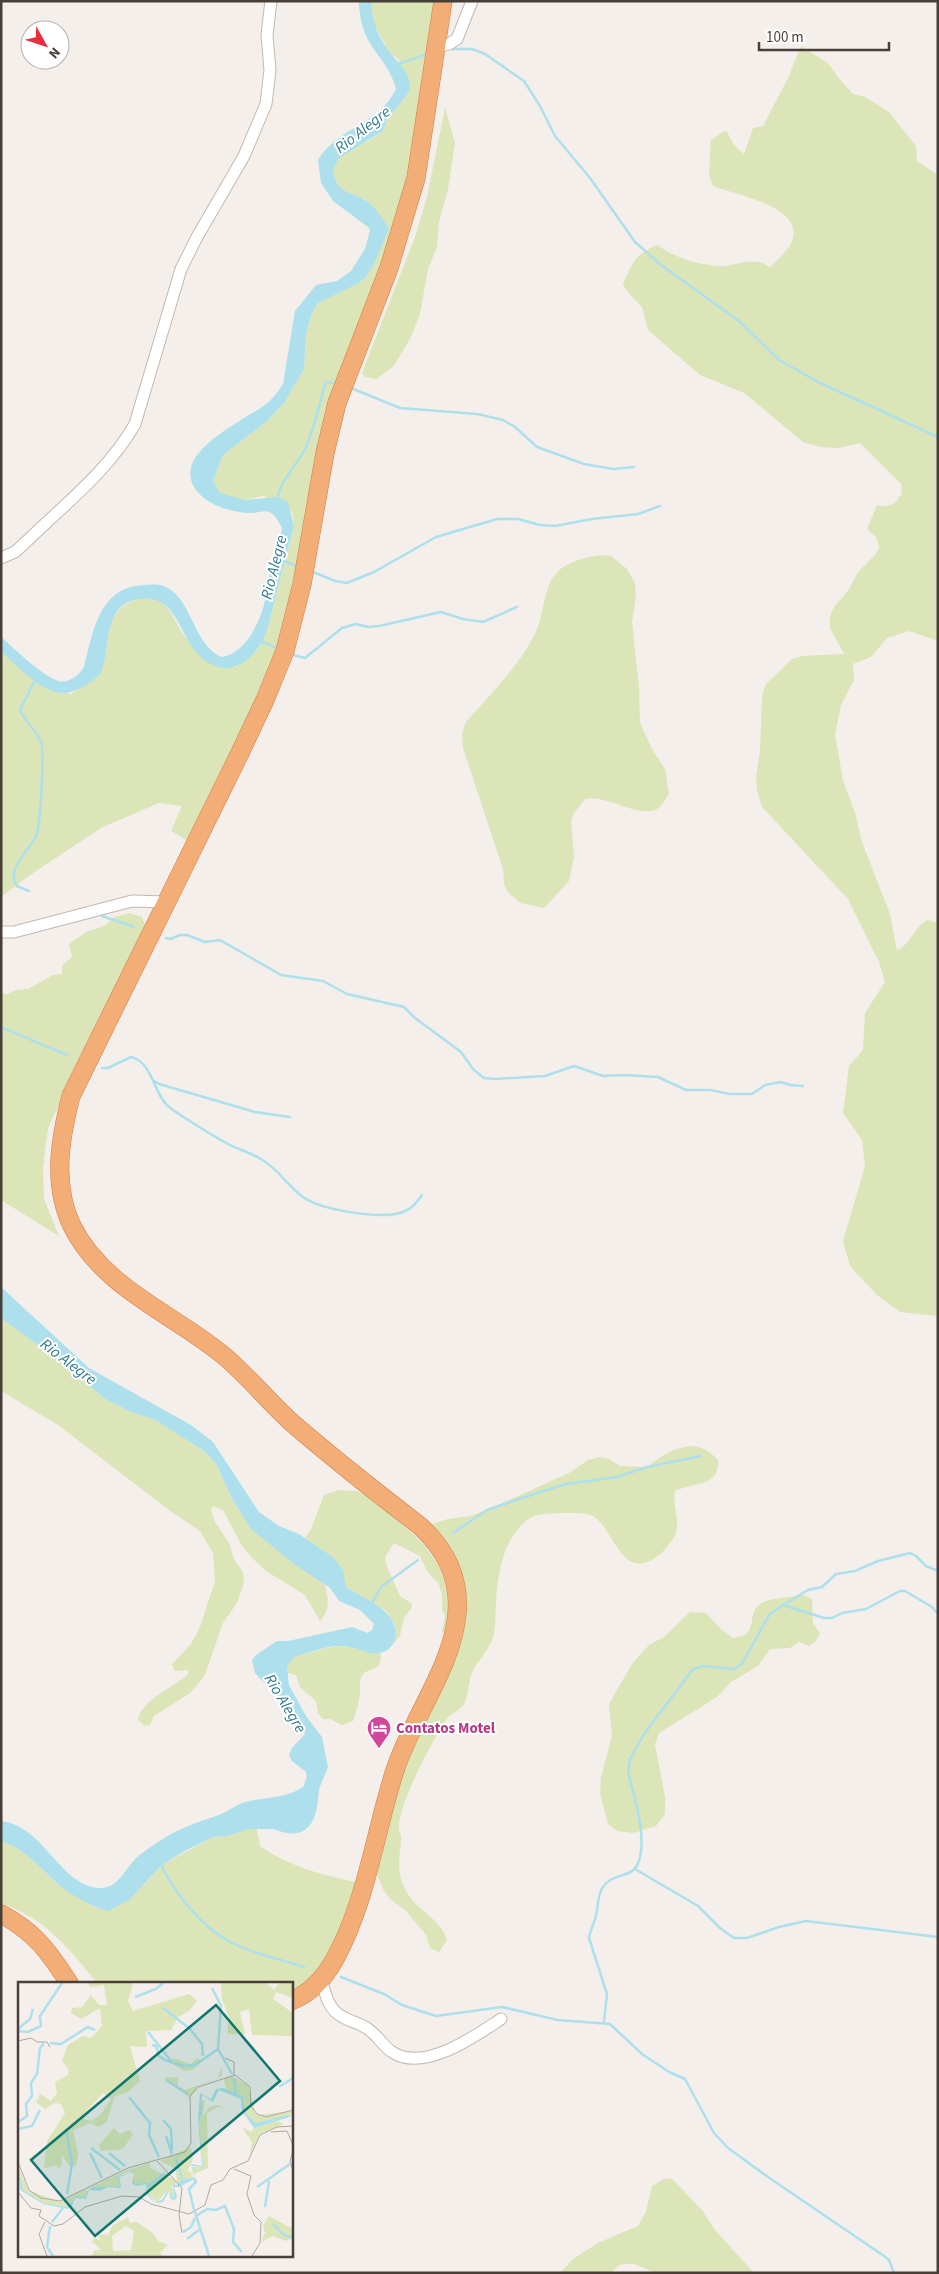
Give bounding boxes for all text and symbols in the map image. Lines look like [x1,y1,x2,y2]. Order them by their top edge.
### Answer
north arrow [20,20,70,70]
scale bar [759,20,889,52]
text: 100 m [766,27,804,48]
text: N [44,43,65,63]
water label: Rio Alegre [330,101,395,159]
water label: Rio Alegre [255,533,293,602]
water label: Rio Alegre [36,1333,101,1390]
water label: Rio Alegre [259,1670,312,1737]
hotel icon: Contatos Motel [366,1715,392,1749]
place label: Contatos Motel [396,1718,496,1739]
inset map [18,1982,292,2256]

